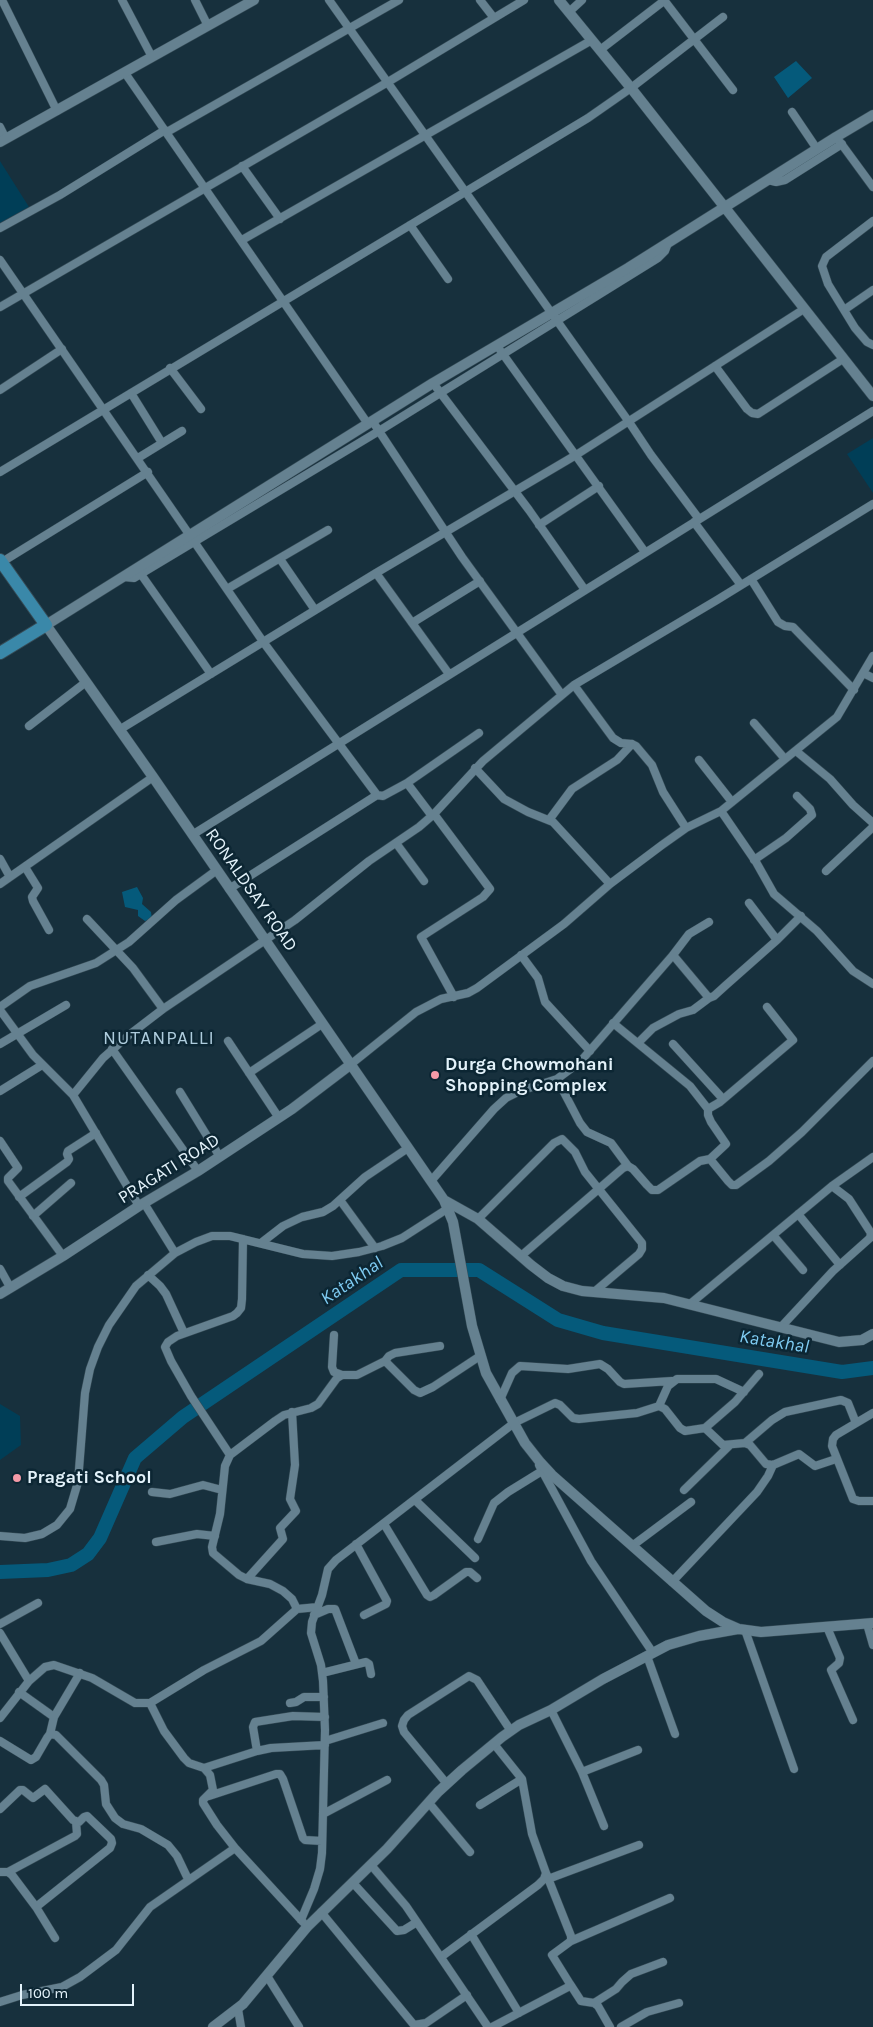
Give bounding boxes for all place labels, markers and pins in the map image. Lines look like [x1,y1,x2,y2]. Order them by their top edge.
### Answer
place label: Durga Chowmohani Shopping Complex [445,1054,614,1096]
marker: Durga Chowmohani Shopping Complex [429,1069,441,1081]
place label: Pragati School [27,1467,152,1489]
marker: Pragati School [11,1472,23,1484]

